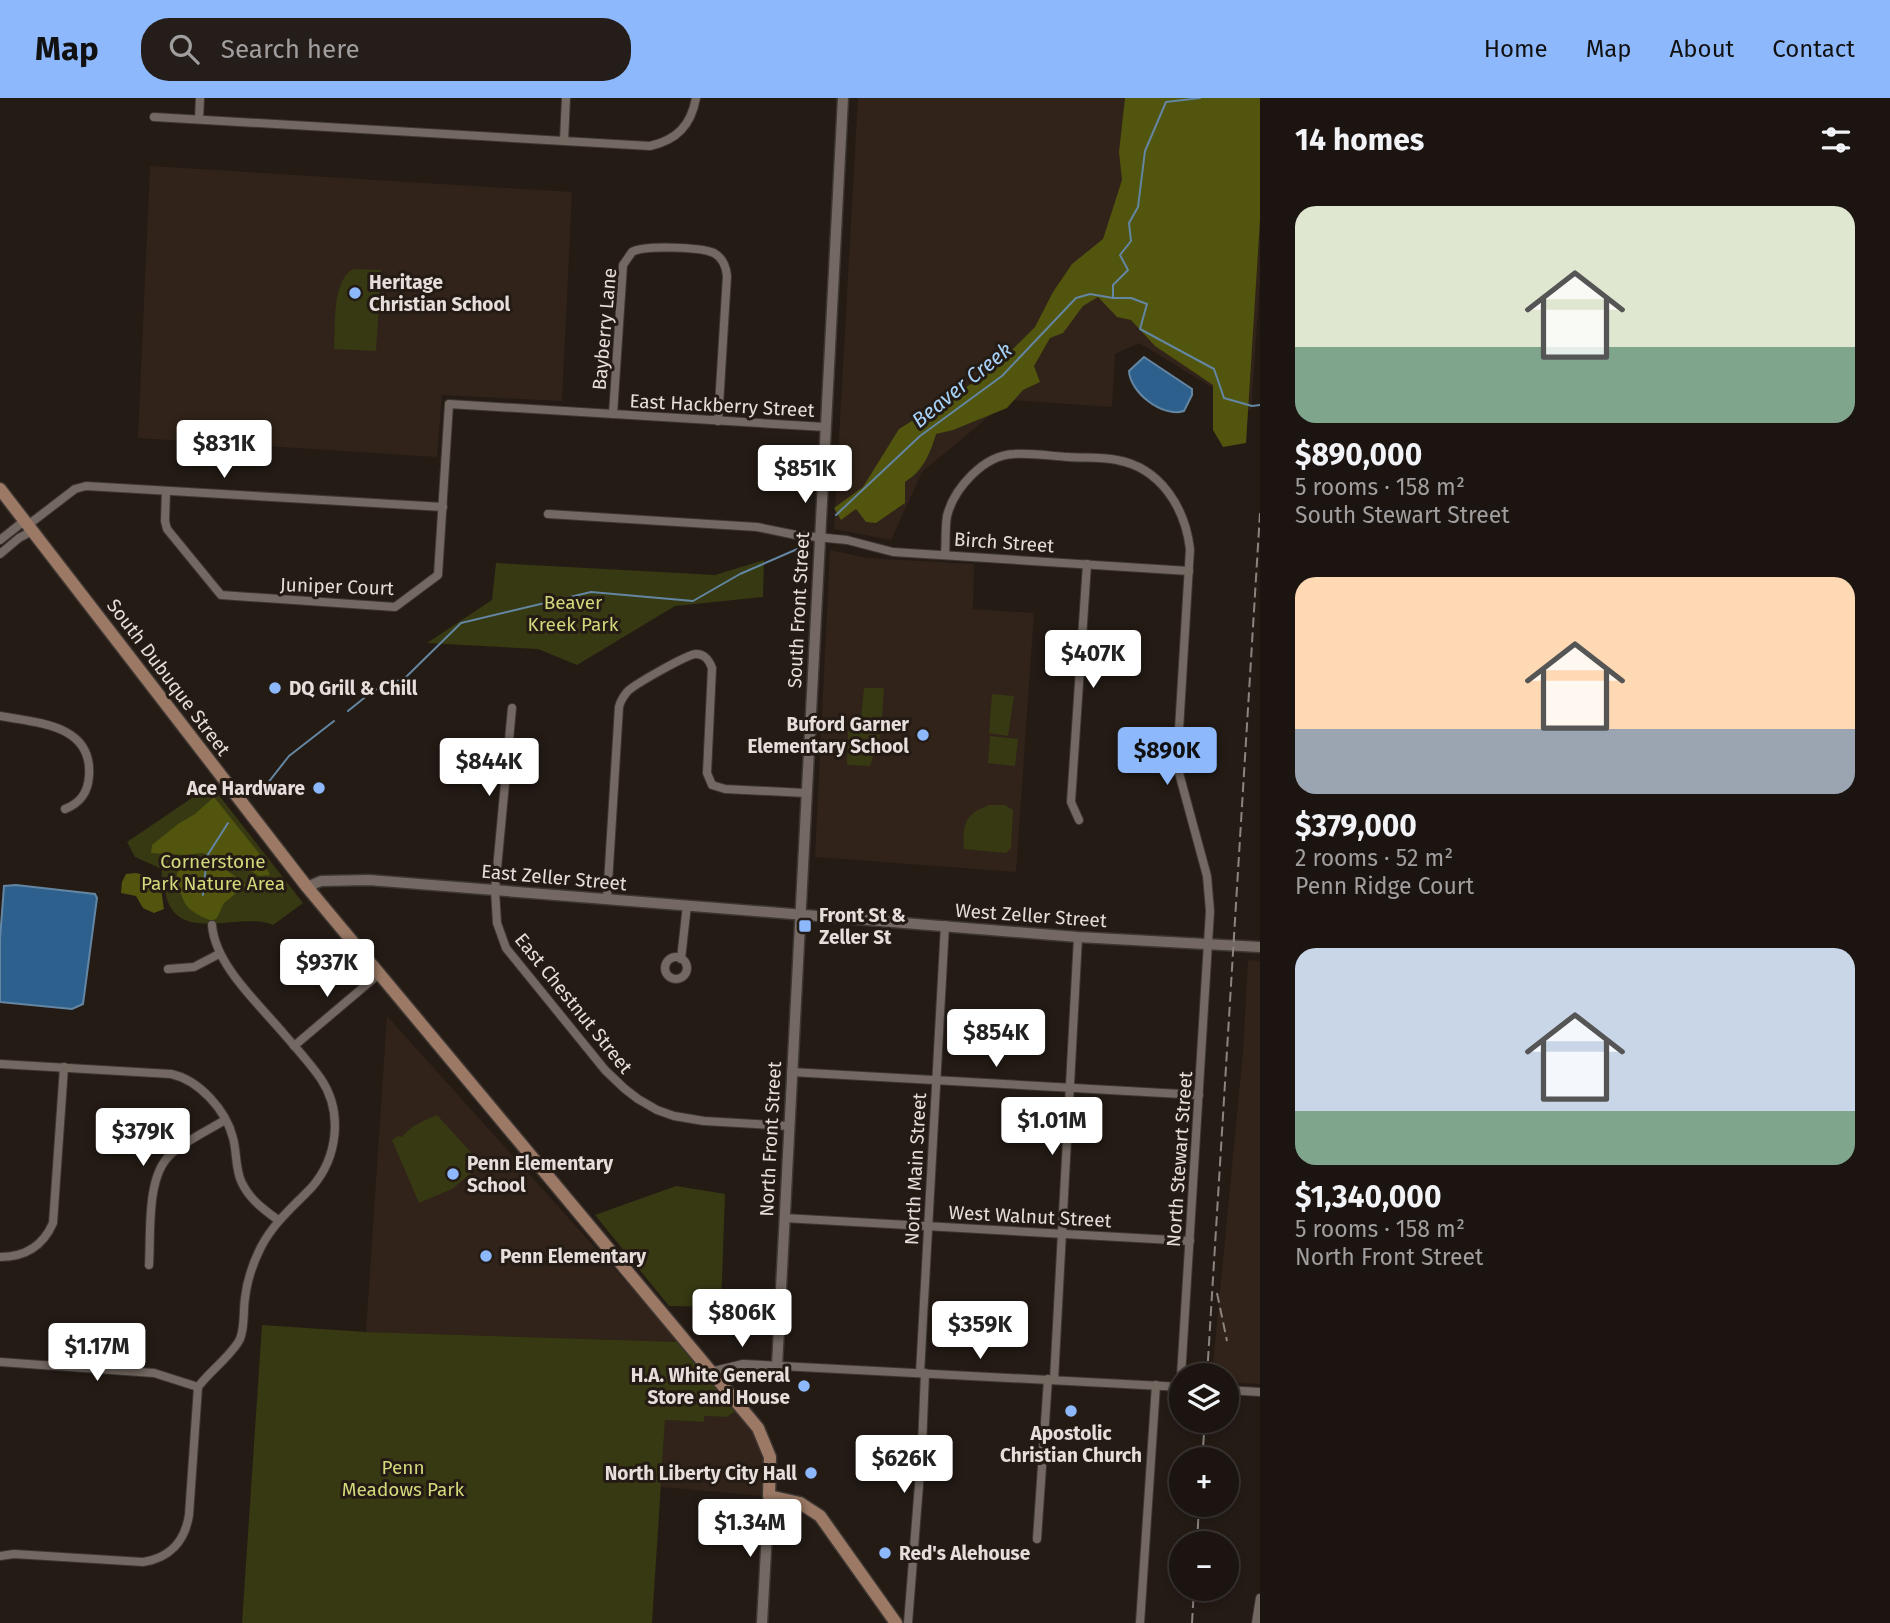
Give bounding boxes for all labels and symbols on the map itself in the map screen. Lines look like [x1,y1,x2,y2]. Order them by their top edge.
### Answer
street label: Bayberry Lane [588,267,621,391]
place label: Heritage Christian School [369,271,511,316]
marker: Heritage Christian School [347,285,363,301]
water label: Beaver Creek [907,337,1017,433]
street label: East Hackberry Street [629,389,815,422]
pin: $831K [175,420,273,480]
pin: $851K [756,446,854,505]
street label: Birch Street [953,528,1055,557]
street label: South Front Street [783,531,814,689]
street label: Juniper Court [280,573,394,600]
park label: Beaver Kreek Park [528,591,619,636]
street label: South Dubuque Street [102,594,235,760]
pin: $407K [1044,630,1142,690]
place label: DQ Grill & Chill [289,677,418,700]
marker: DQ Grill & Chill [267,680,283,696]
place label: Buford Garner Elementary School [747,713,909,758]
marker: Buford Garner Elementary School [915,727,931,743]
pin: $890K [1118,728,1216,787]
pin: $844K [440,738,538,798]
place label: Ace Hardware [186,777,305,800]
marker: Ace Hardware [311,780,327,796]
park label: Cornerstone Park Nature Area [141,850,285,895]
street label: East Zeller Street [480,860,628,895]
street label: West Zeller Street [954,899,1108,932]
place label: Front St & Zeller St [819,904,906,949]
marker: Front St & Zeller St [797,918,813,934]
street label: East Chestnut Street [510,928,637,1078]
pin: $937K [278,940,376,999]
pin: $854K [947,1010,1045,1069]
street label: North Front Street [755,1061,786,1217]
street label: North Stewart Street [1162,1070,1197,1248]
street label: North Main Street [900,1092,931,1246]
pin: $1.01M [995,1098,1109,1157]
pin: $379K [94,1108,192,1168]
place label: Penn Elementary School [467,1152,613,1197]
marker: Penn Elementary School [445,1166,461,1182]
street label: West Walnut Street [948,1201,1112,1232]
place label: Penn Elementary [500,1245,646,1268]
marker: Penn Elementary [478,1248,494,1264]
pin: $806K [693,1290,791,1349]
pin: $359K [931,1302,1029,1361]
pin: $1.17M [40,1324,154,1383]
place label: H.A. White General Store and House [631,1364,790,1409]
marker: H.A. White General Store and House [796,1378,812,1394]
marker: Apostolic Christian Church [1063,1403,1079,1419]
place label: Apostolic Christian Church [1000,1422,1142,1467]
pin: $626K [855,1436,953,1495]
park label: Penn Meadows Park [342,1456,465,1501]
place label: North Liberty City Hall [605,1462,797,1485]
marker: North Liberty City Hall [803,1465,819,1481]
pin: $1.34M [693,1500,807,1559]
place label: Red's Alehouse [899,1542,1030,1565]
marker: Red's Alehouse [877,1545,893,1561]

